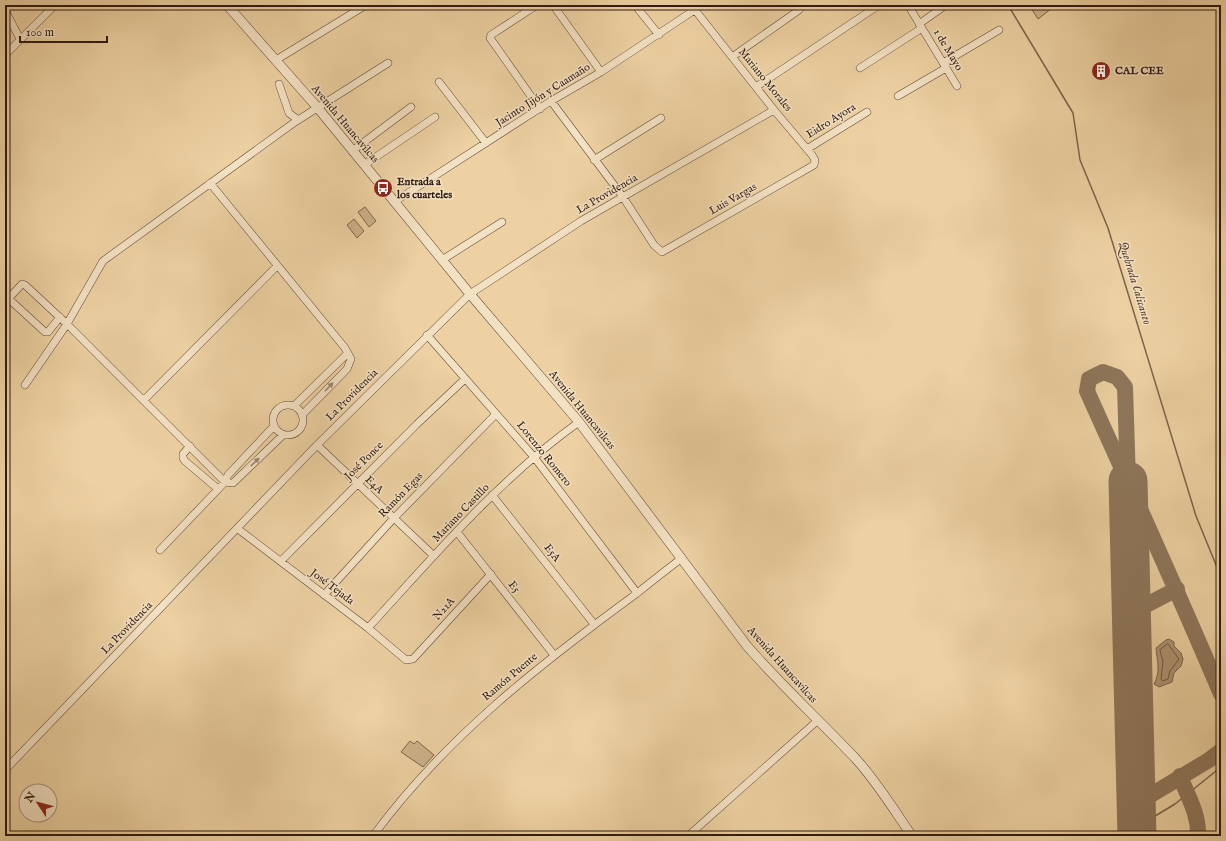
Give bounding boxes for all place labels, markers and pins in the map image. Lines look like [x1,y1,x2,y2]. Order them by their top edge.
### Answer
building icon: CAL CEE [1090,60,1112,82]
place label: CAL CEE [1115,64,1164,78]
place label: Entrada a los cuarteles [396,175,452,202]
bus stop icon: Entrada a los cuarteles [372,177,394,199]

